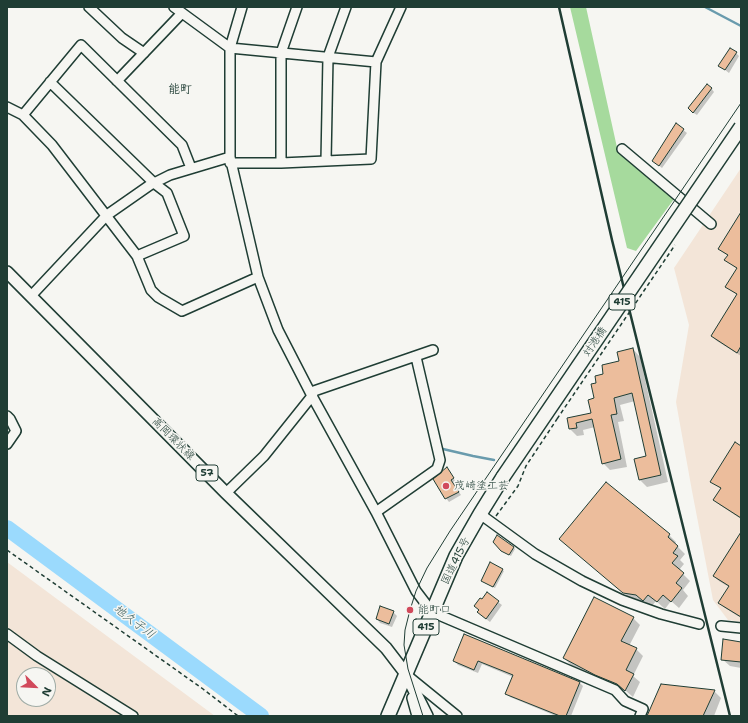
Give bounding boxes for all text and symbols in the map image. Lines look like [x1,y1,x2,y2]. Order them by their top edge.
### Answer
district label: 能町 [168,83,192,97]
road number: 415 [609,294,635,310]
street label: 対港橋 [580,325,610,359]
street label: 高岡環状線 [149,415,197,463]
road number: 57 [196,465,218,481]
place label: 茂崎塗工芸 [454,479,509,493]
marker: 茂崎塗工芸 [441,481,451,491]
street label: 国道415号 [439,535,473,587]
water label: 地久子川 [110,602,158,642]
place label: 能町口 [418,603,451,617]
marker: 能町口 [405,605,415,615]
road number: 415 [413,619,439,635]
north arrow [16,667,56,707]
text: N [38,685,55,699]

